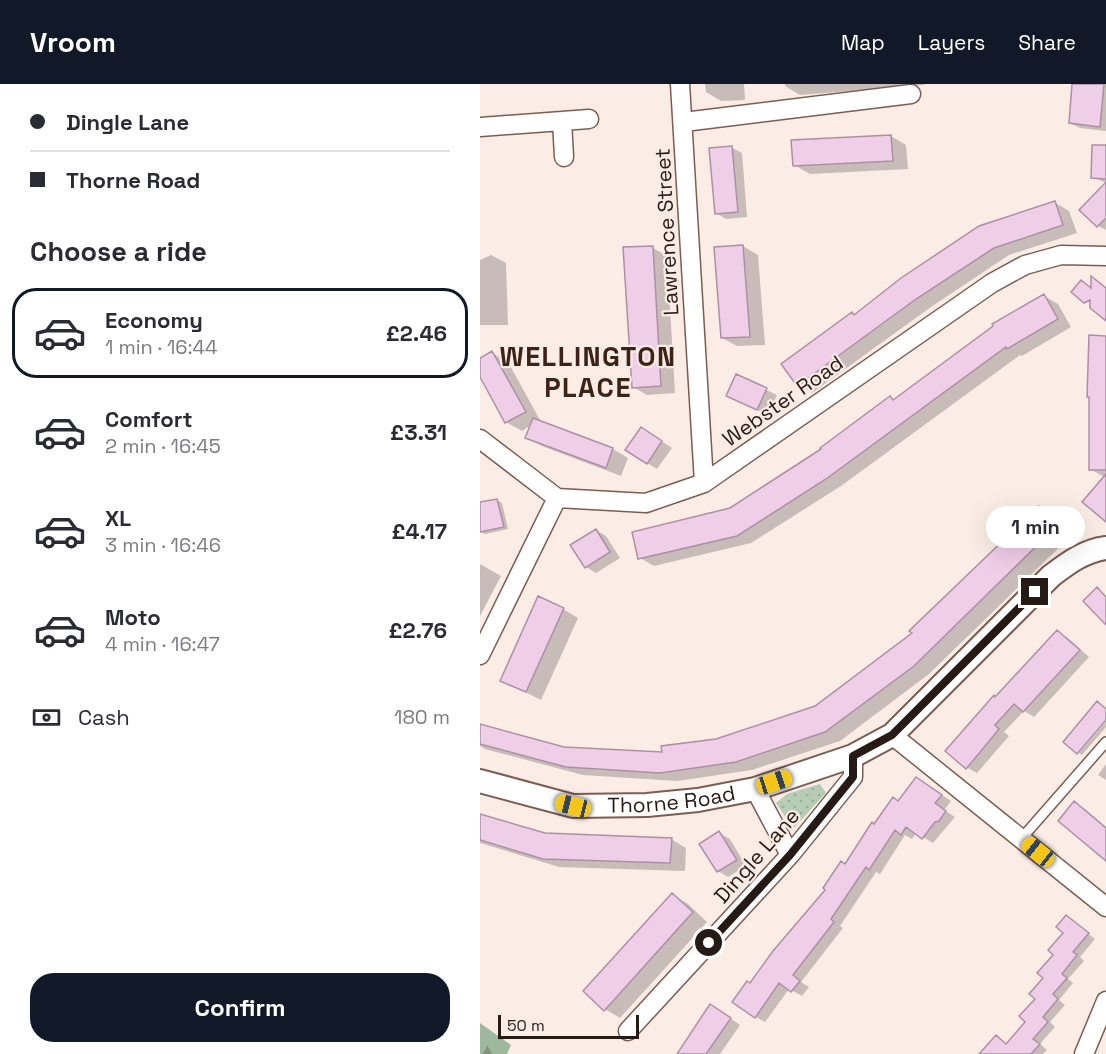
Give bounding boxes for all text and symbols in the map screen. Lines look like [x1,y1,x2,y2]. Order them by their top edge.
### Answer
text: Vroom [30,24,116,60]
text: Map [841,29,885,56]
text: Layers [918,29,985,56]
text: Share [1018,29,1076,56]
text: Dingle Lane [66,108,189,136]
street label: Lawrence Street [649,148,684,316]
text: Thorne Road [66,166,200,194]
text: Choose a ride [30,234,207,269]
icon: car [33,306,87,360]
text: Economy [105,306,203,334]
text: £2.46 [386,319,447,347]
text: 1 min · 16:44 [105,334,218,360]
district label: WELLINGTON PLACE [499,339,677,405]
street label: Webster Road [717,349,848,452]
icon: car [33,405,87,459]
text: Comfort [105,405,193,433]
text: £3.31 [390,418,447,446]
text: 2 min · 16:45 [105,433,221,459]
icon: car [33,504,87,558]
text: XL [105,504,131,532]
callout: 1 min [986,505,1084,547]
text: 1 min [1011,514,1060,540]
text: £4.17 [391,517,447,545]
text: 3 min · 16:46 [105,532,221,558]
route end [1021,578,1048,605]
icon: car [33,603,87,657]
text: Moto [105,603,161,631]
text: £2.76 [388,616,447,644]
text: 4 min · 16:47 [105,631,220,657]
icon: cash [30,701,63,734]
text: Cash [78,703,130,731]
text: 180 m [394,704,450,730]
car [754,768,794,796]
street label: Thorne Road [607,779,737,819]
car [553,793,593,819]
street label: Dingle Lane [708,803,805,909]
car [1018,834,1058,870]
route start [695,929,722,956]
button: Confirm [30,973,450,1042]
scale bar [498,1012,639,1040]
text: 50 m [507,1015,545,1036]

